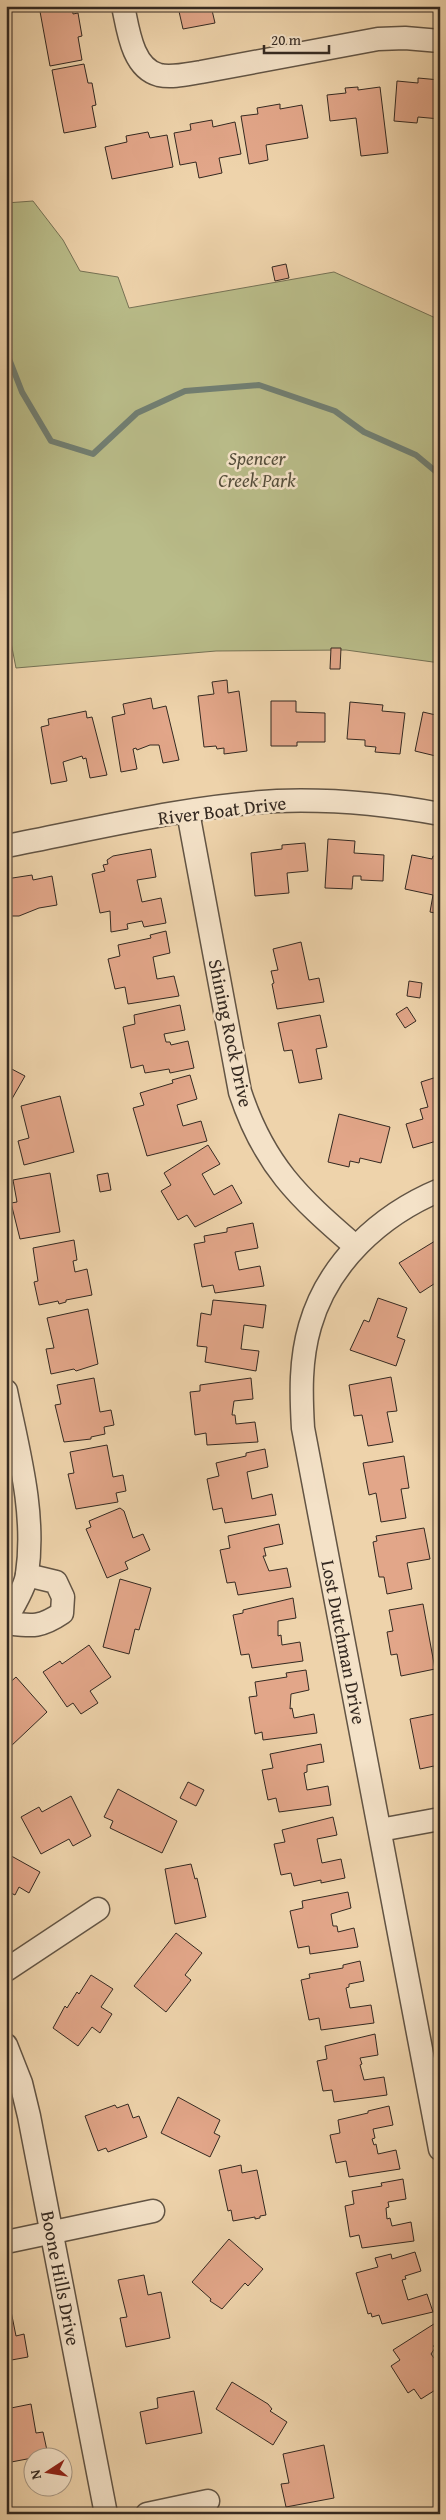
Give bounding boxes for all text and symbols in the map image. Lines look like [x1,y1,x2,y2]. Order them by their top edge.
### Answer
scale bar [264,22,328,54]
text: 20 m [271,29,302,50]
park label: Spencer Creek Park [218,444,296,494]
street label: River Boat Drive [156,788,288,832]
street label: Shining Rock Drive [202,956,260,1110]
street label: Lost Dutchman Drive [314,1558,374,1727]
street label: Boone Hills Drive [34,2208,88,2348]
north arrow [22,2448,72,2498]
text: N [24,2467,46,2481]

